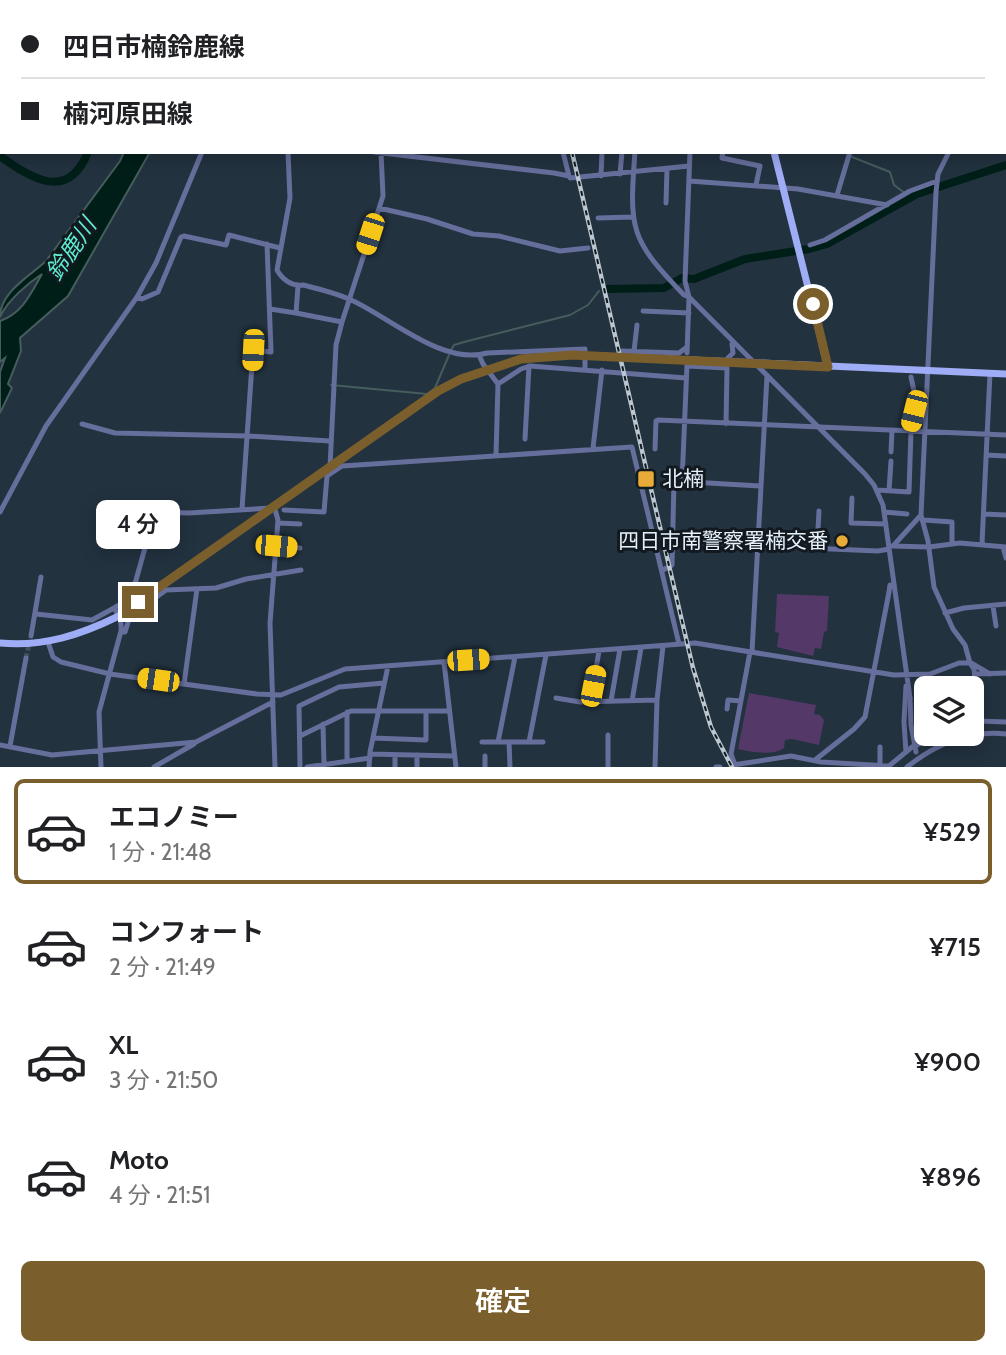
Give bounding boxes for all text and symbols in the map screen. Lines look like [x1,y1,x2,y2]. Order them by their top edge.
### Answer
text: 四日市楠鈴鹿線 [63,31,245,63]
text: 楠河原田線 [63,98,193,130]
water label: 鈴鹿川 [40,210,104,285]
car [354,211,387,257]
route start [797,288,829,320]
car [242,328,265,372]
car [899,388,930,434]
place label: 北楠 [662,466,704,491]
marker: 北楠 [636,469,656,489]
callout: 4 分 [96,500,180,550]
text: 4 分 [117,510,159,538]
place label: 四日市南警察署楠交番 [618,528,828,553]
marker: 四日市南警察署楠交番 [834,533,850,549]
car [255,534,298,558]
route end [122,586,154,618]
car [447,648,490,672]
car [579,663,608,709]
car [136,667,181,693]
map controls [914,676,984,746]
button: layers [914,676,984,746]
icon: car [25,800,88,863]
text: エコノミー [109,801,239,833]
text: ¥529 [923,816,981,848]
text: 1 分 · 21:48 [109,838,212,866]
icon: car [25,915,88,978]
text: コンフォート [109,916,264,948]
text: ¥715 [929,931,981,963]
text: 2 分 · 21:49 [109,953,216,981]
text: XL [109,1029,138,1061]
icon: car [25,1030,88,1093]
text: ¥900 [914,1046,981,1078]
text: 3 分 · 21:50 [109,1066,218,1094]
text: Moto [109,1144,169,1176]
icon: car [25,1145,88,1208]
text: ¥896 [921,1161,981,1193]
text: 4 分 · 21:51 [109,1181,211,1209]
button: 確定 [21,1261,985,1341]

